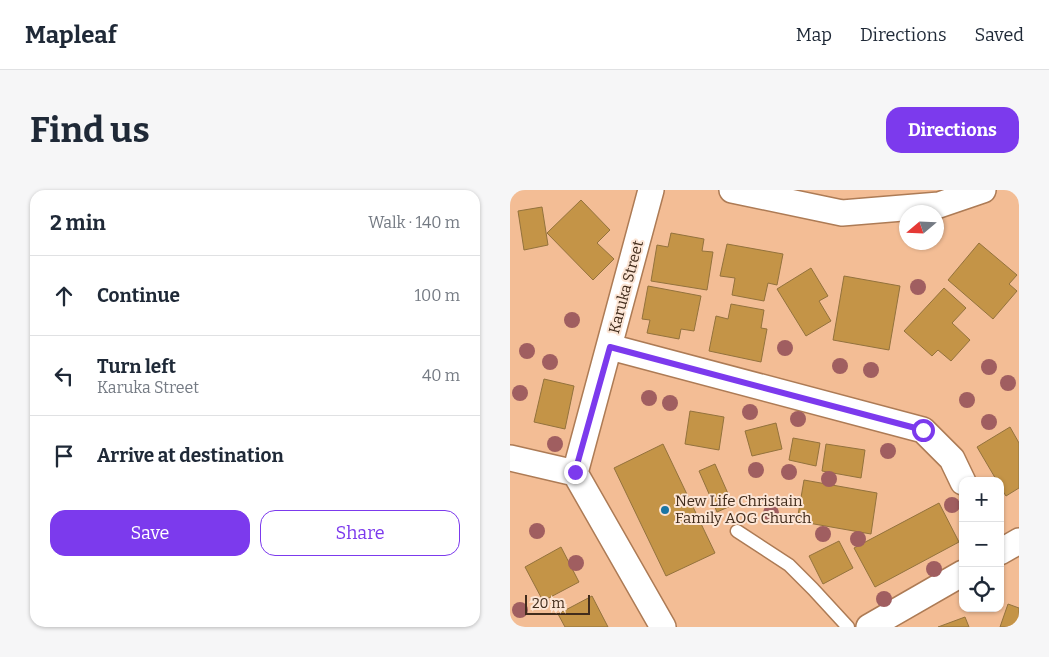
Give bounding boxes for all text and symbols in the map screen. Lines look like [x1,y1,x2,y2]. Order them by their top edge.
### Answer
text: Mapleaf [25,21,117,49]
text: Map [796,24,832,46]
text: Directions [860,24,947,46]
text: Saved [975,24,1024,46]
button: Directions [886,107,1019,153]
text: Find us [30,109,150,151]
north arrow [899,205,944,250]
text: 2 min [50,210,106,236]
text: Walk · 140 m [368,213,460,232]
street label: Karuka Street [605,238,647,336]
icon: ahead [50,282,78,310]
text: Continue [97,284,180,307]
text: 100 m [415,286,460,305]
text: Turn left [97,355,176,378]
icon: left [50,362,78,390]
text: 40 m [422,366,460,385]
text: Karuka Street [97,378,199,397]
route start [912,419,935,442]
icon: arrive [50,442,78,470]
text: Arrive at destination [97,444,284,467]
route end [564,461,587,484]
map controls [959,477,1004,612]
button: + [959,477,1004,522]
place label: New Life Christain Family AOG Church [675,492,812,527]
marker: New Life Christain Family AOG Church [659,504,671,516]
button: Save [50,510,250,556]
button: Share [260,510,460,556]
button: − [959,522,1004,567]
button: locate [959,567,1004,612]
scale bar [525,592,590,615]
text: 20 m [532,595,565,612]

